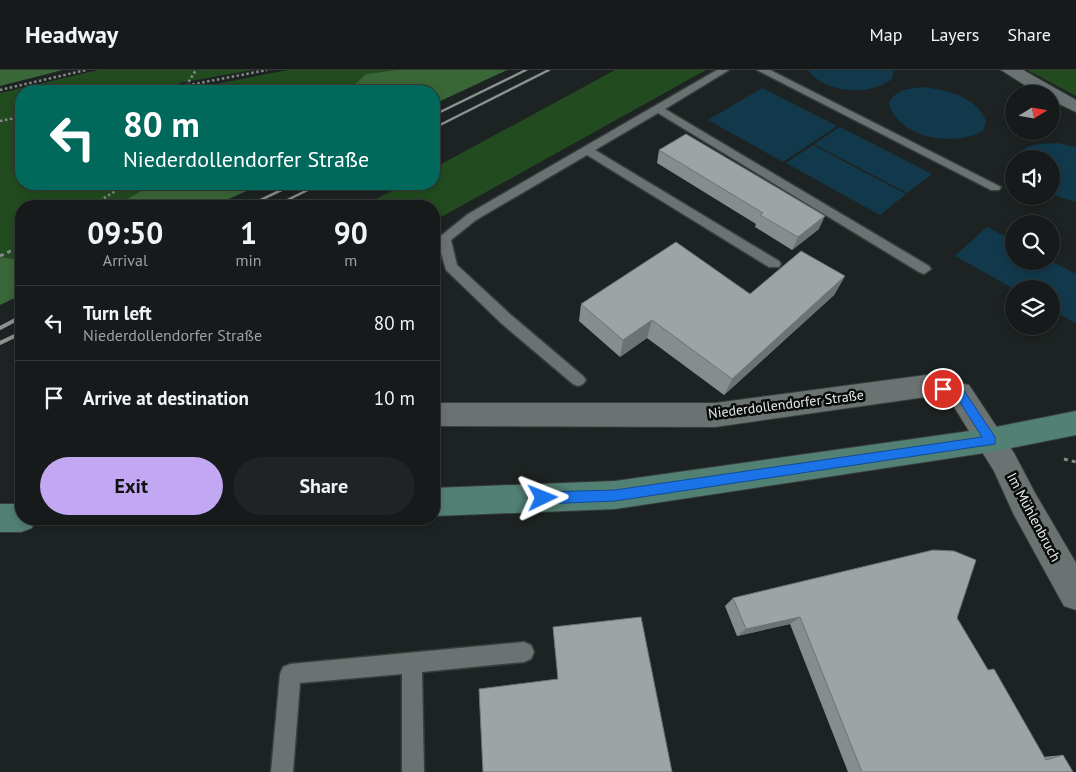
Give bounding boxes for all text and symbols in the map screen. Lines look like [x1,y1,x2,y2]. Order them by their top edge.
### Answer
text: Headway [25,19,118,50]
text: Map [870,23,902,46]
text: Layers [930,23,979,46]
text: Share [1007,23,1051,46]
north arrow [1005,85,1060,140]
map controls [1005,85,1060,335]
text: 80 m [123,101,200,147]
icon: left [40,105,105,170]
text: Niederdollendorfer Straße [123,145,369,173]
button: sound [1005,150,1060,205]
text: 09:50 [87,213,163,252]
text: 1 [240,213,257,252]
text: 90 [334,213,368,252]
button: search [1005,215,1060,270]
text: Arrival [103,250,148,270]
text: min [236,250,262,270]
text: m [344,250,357,270]
button: layers [1005,280,1060,335]
text: Turn left [83,301,152,325]
icon: left [40,309,68,337]
text: 80 m [374,311,415,335]
text: Niederdollendorfer Straße [83,325,262,345]
pin [922,368,964,410]
icon: arrive [929,375,957,403]
icon: arrive [40,384,68,412]
text: Arrive at destination [83,386,249,410]
text: 10 m [374,386,415,410]
street label: Niederdollendorfer Straße [707,386,865,422]
button: Exit [40,457,223,515]
button: Share [233,457,415,515]
street label: Im Mühlenbruch [1003,469,1065,565]
position arrow [516,471,568,523]

